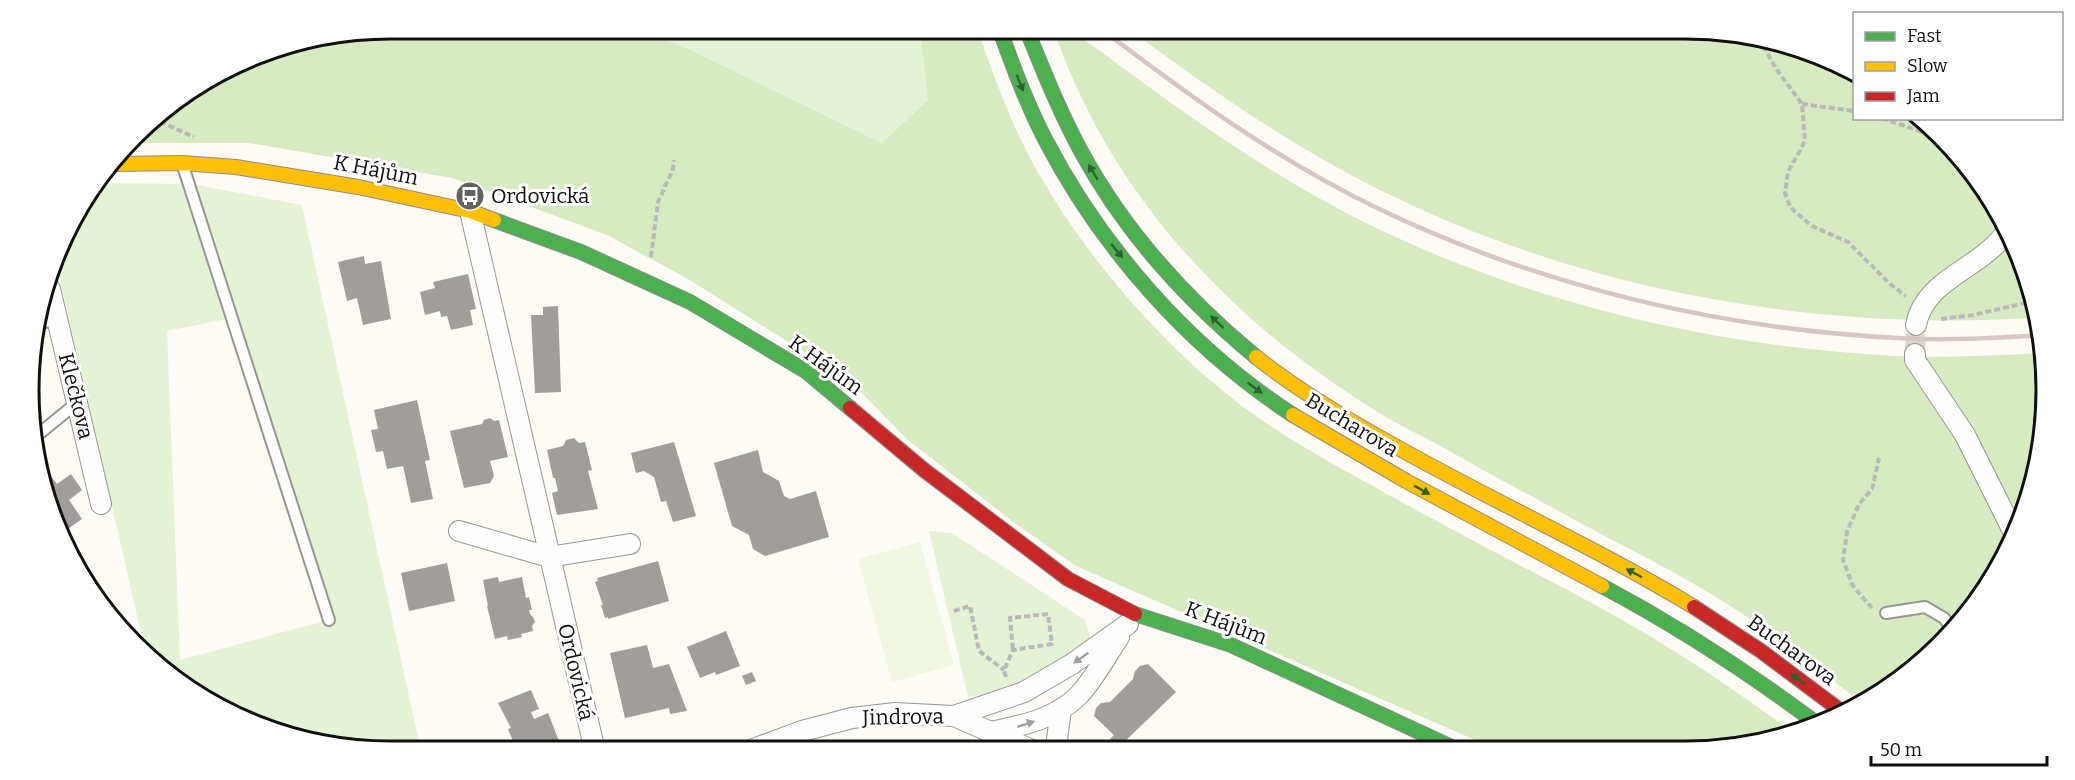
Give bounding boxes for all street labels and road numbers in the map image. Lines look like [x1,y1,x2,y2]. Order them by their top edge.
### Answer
street label: K Hájům [331,149,421,191]
street label: K Hájům [784,329,868,401]
street label: Klečkova [53,350,99,442]
street label: Bucharova [1301,387,1404,463]
street label: K Hájům [1181,596,1271,650]
street label: Bucharova [1742,609,1842,691]
street label: Ordovická [552,621,600,723]
street label: Jindrova [861,703,945,731]

